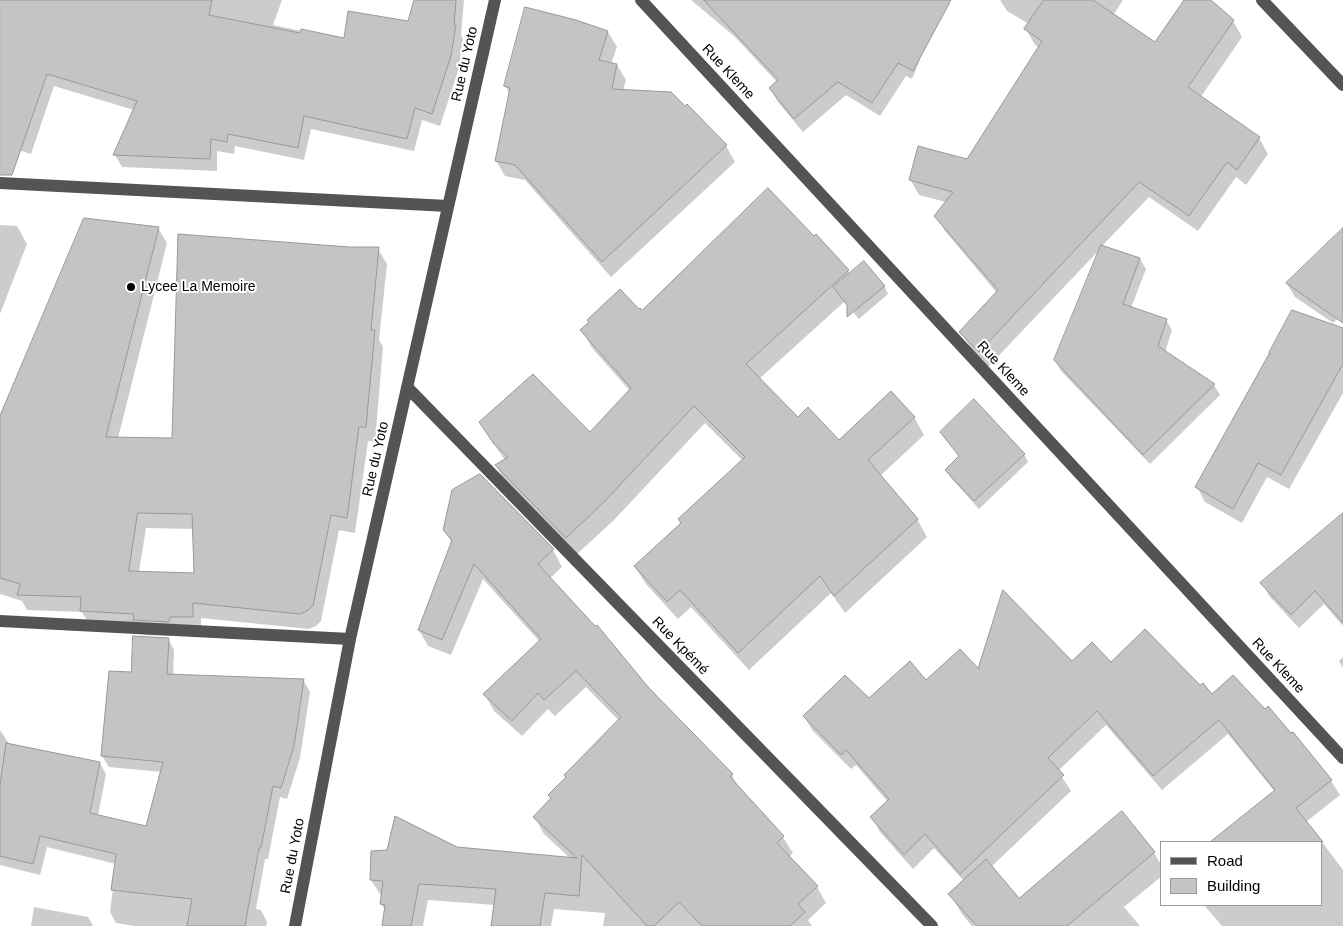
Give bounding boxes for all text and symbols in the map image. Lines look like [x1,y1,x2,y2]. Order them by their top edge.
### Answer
street label: Rue du Yoto [448,25,482,103]
street label: Rue Kleme [698,41,758,103]
place label: Lycee La Memoire [141,279,256,295]
marker: Lycee La Memoire [125,281,137,293]
street label: Rue Kleme [973,338,1033,400]
street label: Rue du Yoto [359,420,393,498]
street label: Rue Kpémé [648,614,712,678]
street label: Rue Kleme [1248,635,1308,697]
street label: Rue du Yoto [277,817,309,895]
legend [1160,841,1323,906]
text: Road [1207,852,1243,869]
text: Building [1207,877,1260,894]

